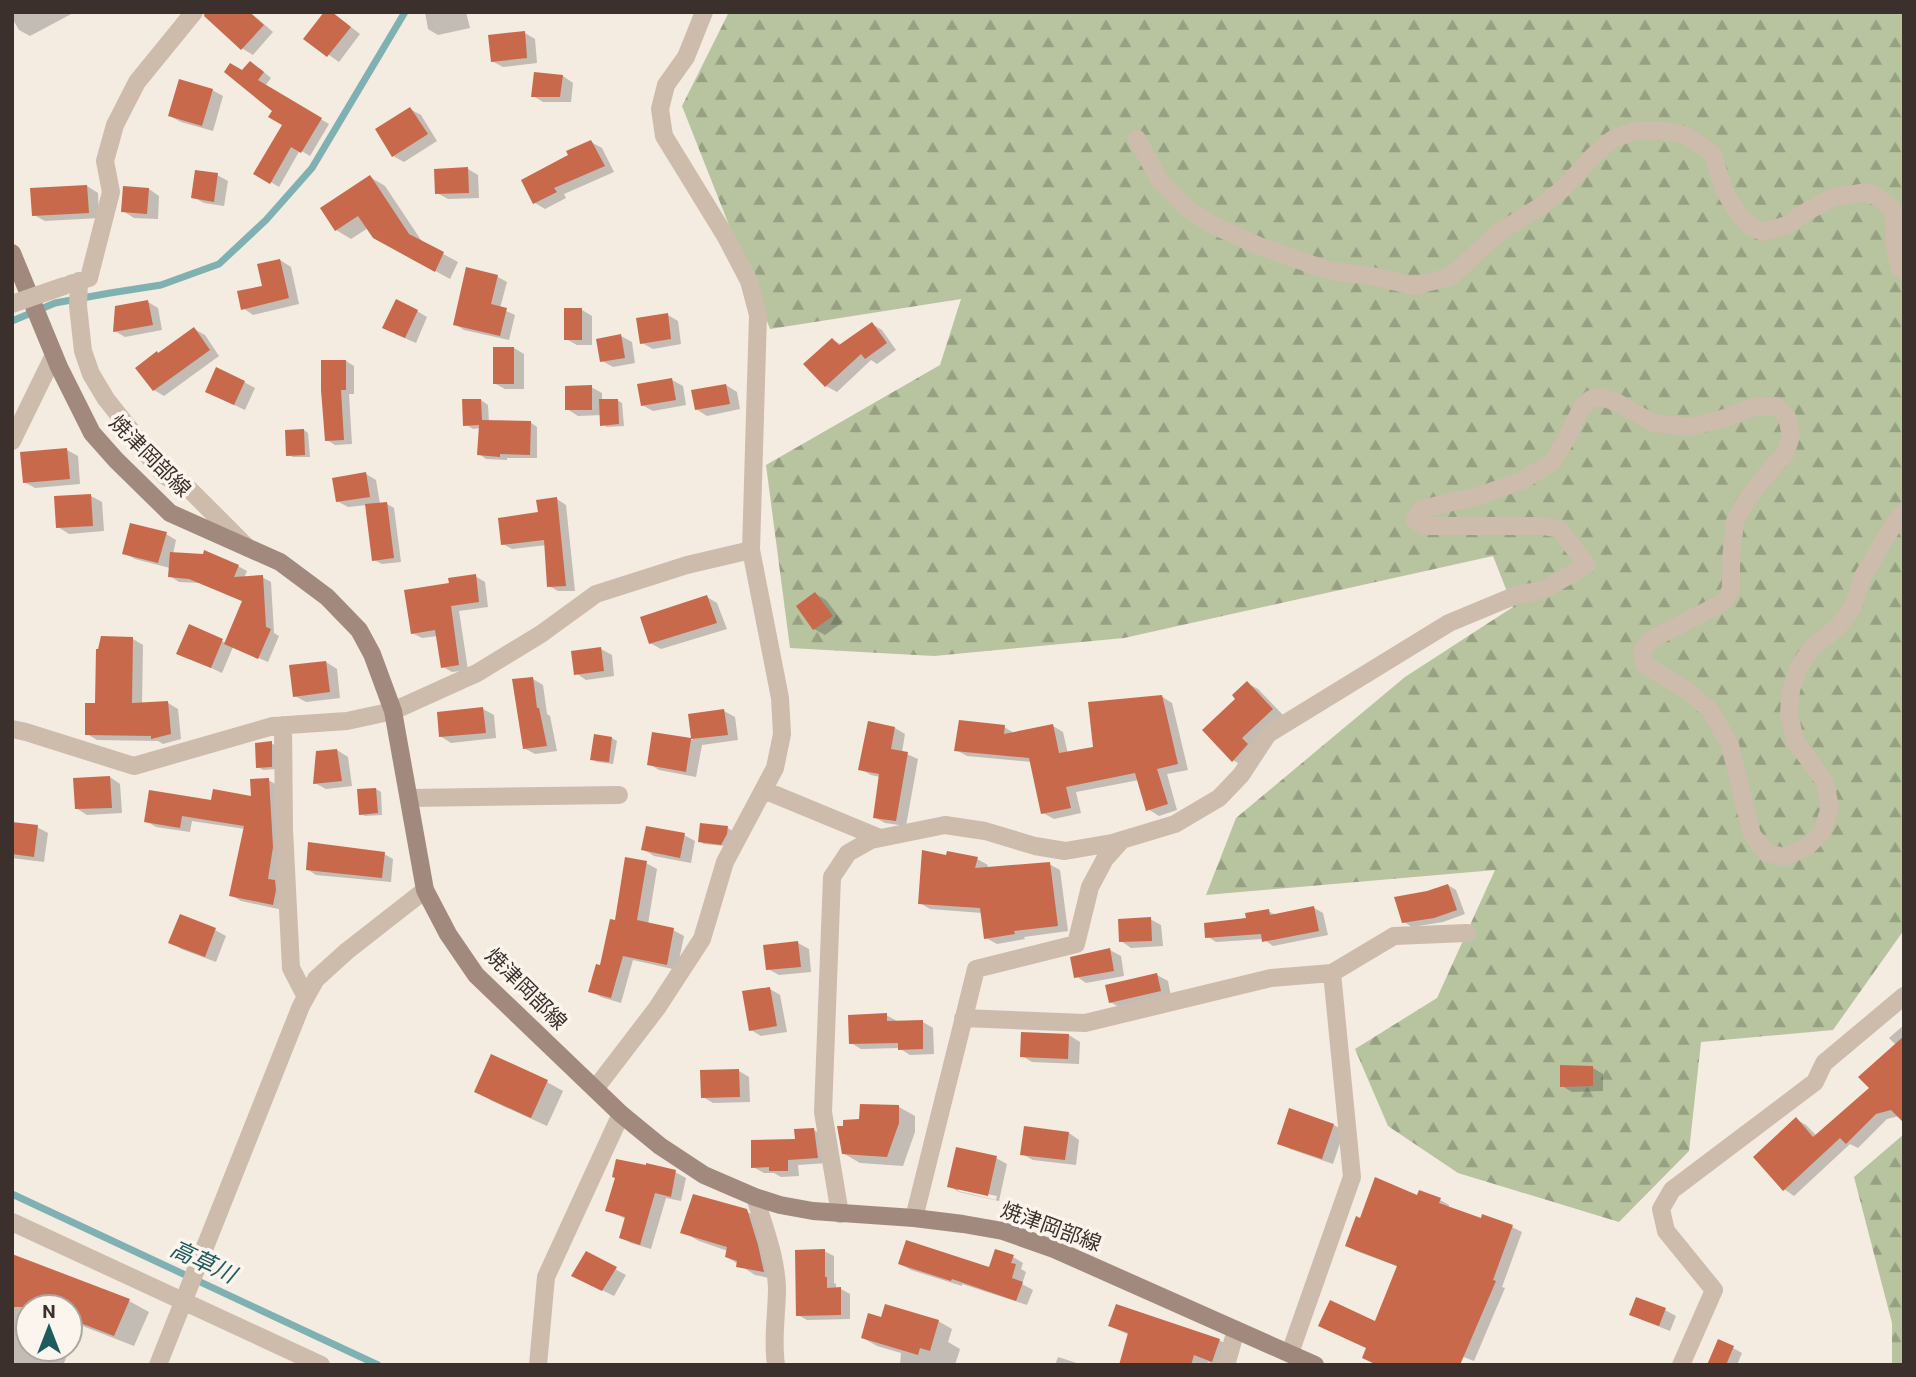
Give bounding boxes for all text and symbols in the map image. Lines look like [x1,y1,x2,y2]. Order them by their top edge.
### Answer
street label: 焼津岡部線 [104,410,196,502]
street label: 焼津岡部線 [480,943,572,1035]
street label: 焼津岡部線 [998,1198,1104,1256]
water label: 高草川 [166,1235,243,1290]
north arrow [14,1293,84,1363]
text: N [42,1300,56,1323]

